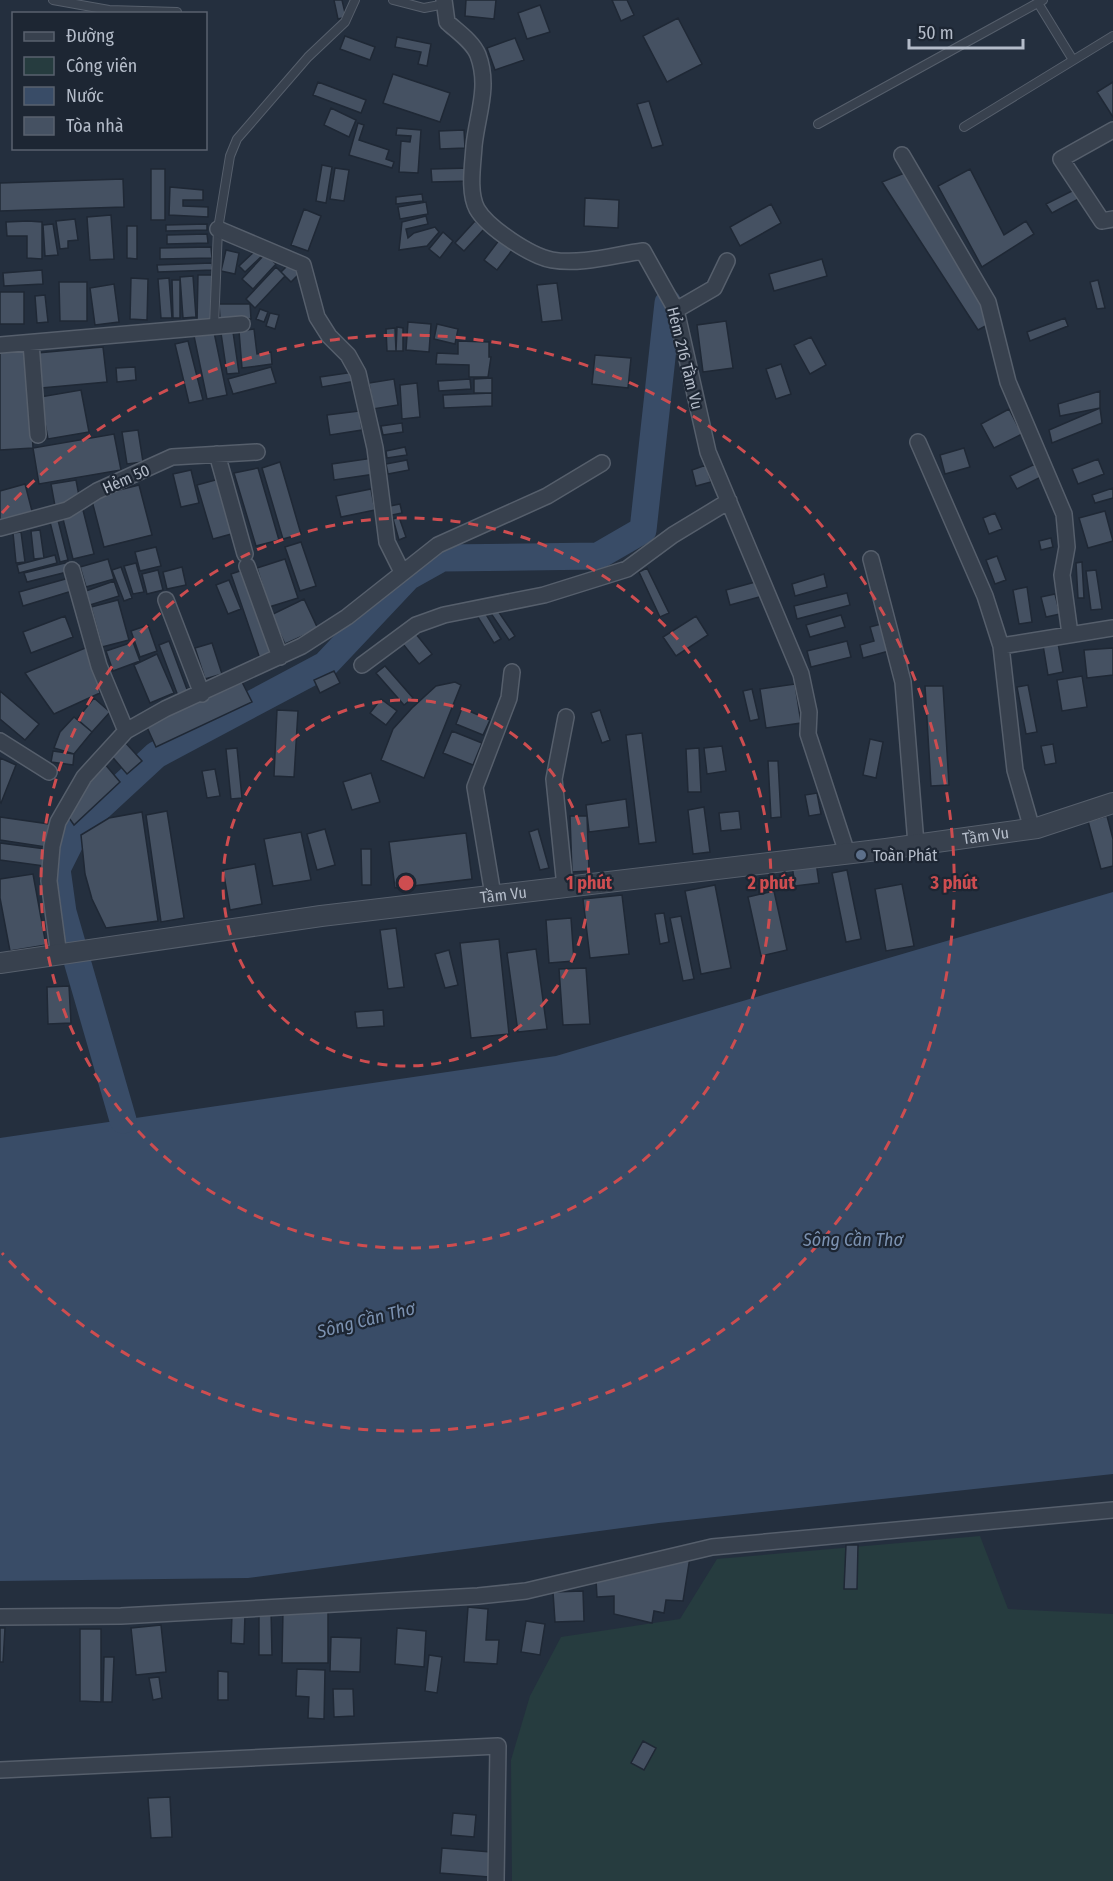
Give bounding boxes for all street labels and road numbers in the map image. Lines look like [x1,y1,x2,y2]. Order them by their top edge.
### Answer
street label: Hẻm 216 Tầm Vu [663,305,708,411]
street label: Hẻm 50 [100,460,152,498]
street label: Tầm Vu [961,823,1010,848]
street label: Tầm Vu [479,882,528,907]

